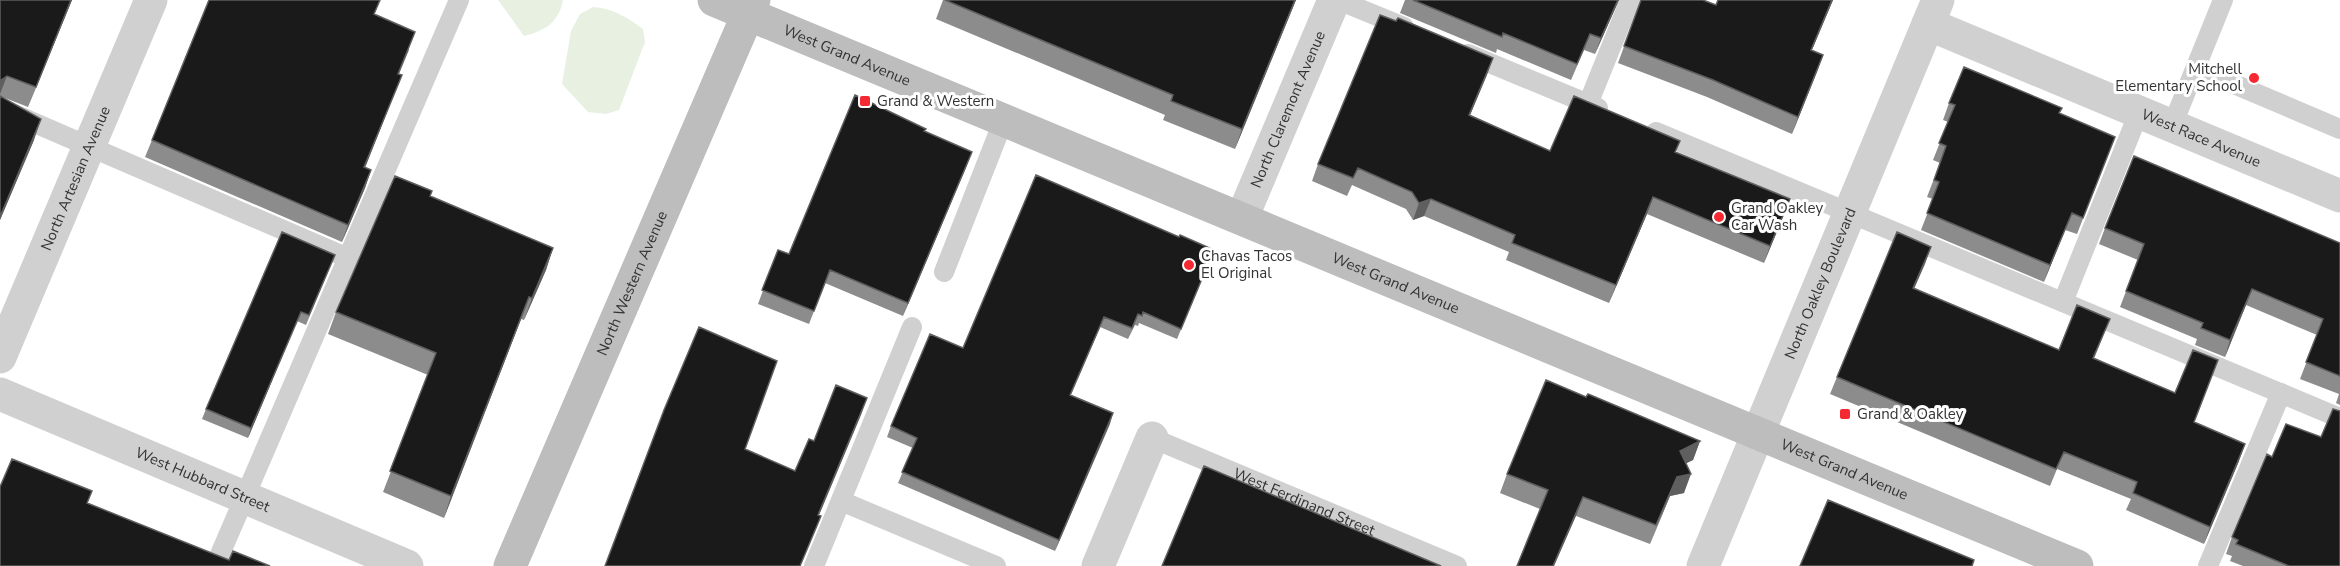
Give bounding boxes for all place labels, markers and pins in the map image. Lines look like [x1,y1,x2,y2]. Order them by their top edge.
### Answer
place label: Mitchell Elementary School [2115,59,2243,96]
marker: Mitchell Elementary School [2247,71,2261,85]
place label: Grand & Western [877,91,994,111]
marker: Grand & Western [858,94,872,108]
place label: Grand Oakley Car Wash [1731,198,1823,235]
marker: Grand Oakley Car Wash [1712,210,1726,224]
place label: Chavas Tacos El Original [1201,246,1292,283]
marker: Chavas Tacos El Original [1182,258,1196,272]
place label: Grand & Oakley [1857,404,1964,424]
marker: Grand & Oakley [1838,407,1852,421]

